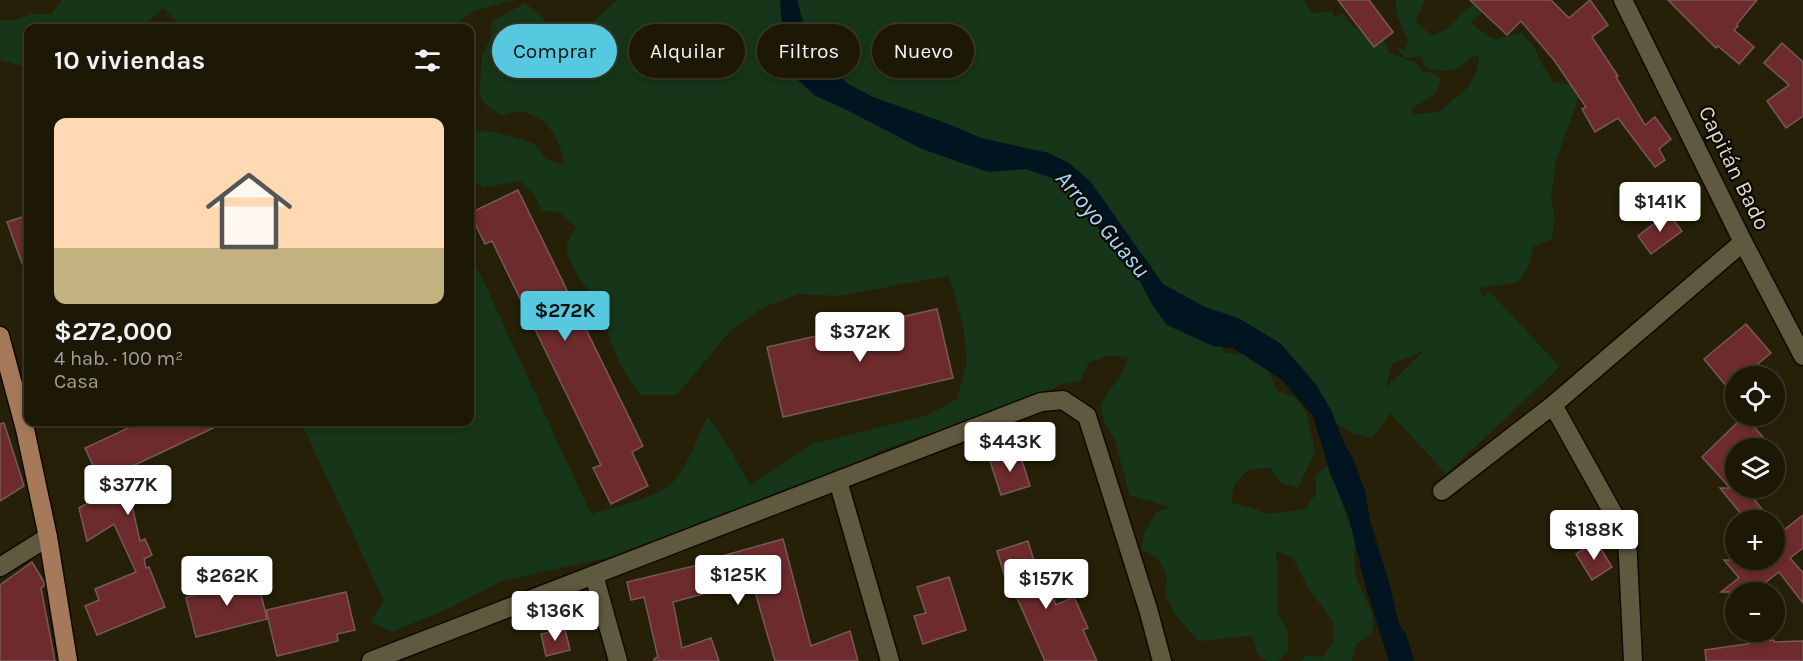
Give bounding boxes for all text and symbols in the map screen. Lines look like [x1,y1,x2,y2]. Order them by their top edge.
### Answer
chip: Comprar [492,24,617,78]
chip: Alquilar [629,24,745,78]
chip: Filtros [757,24,860,78]
chip: Nuevo [872,24,974,78]
icon: filters [411,44,444,77]
text: 10 viviendas [54,45,205,76]
street label: Capitán Bado [1693,102,1775,234]
icon: home [195,157,303,265]
water label: Arroyo Guasu [1050,165,1156,283]
pin: $141K [1618,182,1702,233]
text: $141K [1633,190,1687,213]
pin: $272K [523,291,607,342]
text: $272K [534,299,596,322]
pin: $372K [818,312,902,363]
text: $272,000 [54,316,172,347]
text: $372K [829,320,891,343]
text: 4 hab. · 100 m² [54,347,183,370]
map controls [1725,366,1785,642]
button: locate [1725,366,1785,426]
text: Casa [54,370,99,393]
pin: $443K [968,422,1052,473]
text: $443K [978,430,1042,453]
button: layers [1725,438,1785,498]
pin: $377K [86,465,170,516]
text: $377K [98,473,158,496]
pin: $188K [1552,510,1636,561]
button: + [1725,510,1785,570]
text: $188K [1564,518,1624,541]
pin: $125K [696,555,780,606]
pin: $262K [185,556,269,607]
pin: $157K [1004,559,1088,610]
text: $125K [709,563,767,586]
text: $262K [195,564,259,587]
text: $157K [1018,567,1074,590]
button: − [1725,582,1785,642]
pin: $136K [513,591,597,642]
text: $136K [526,599,584,622]

